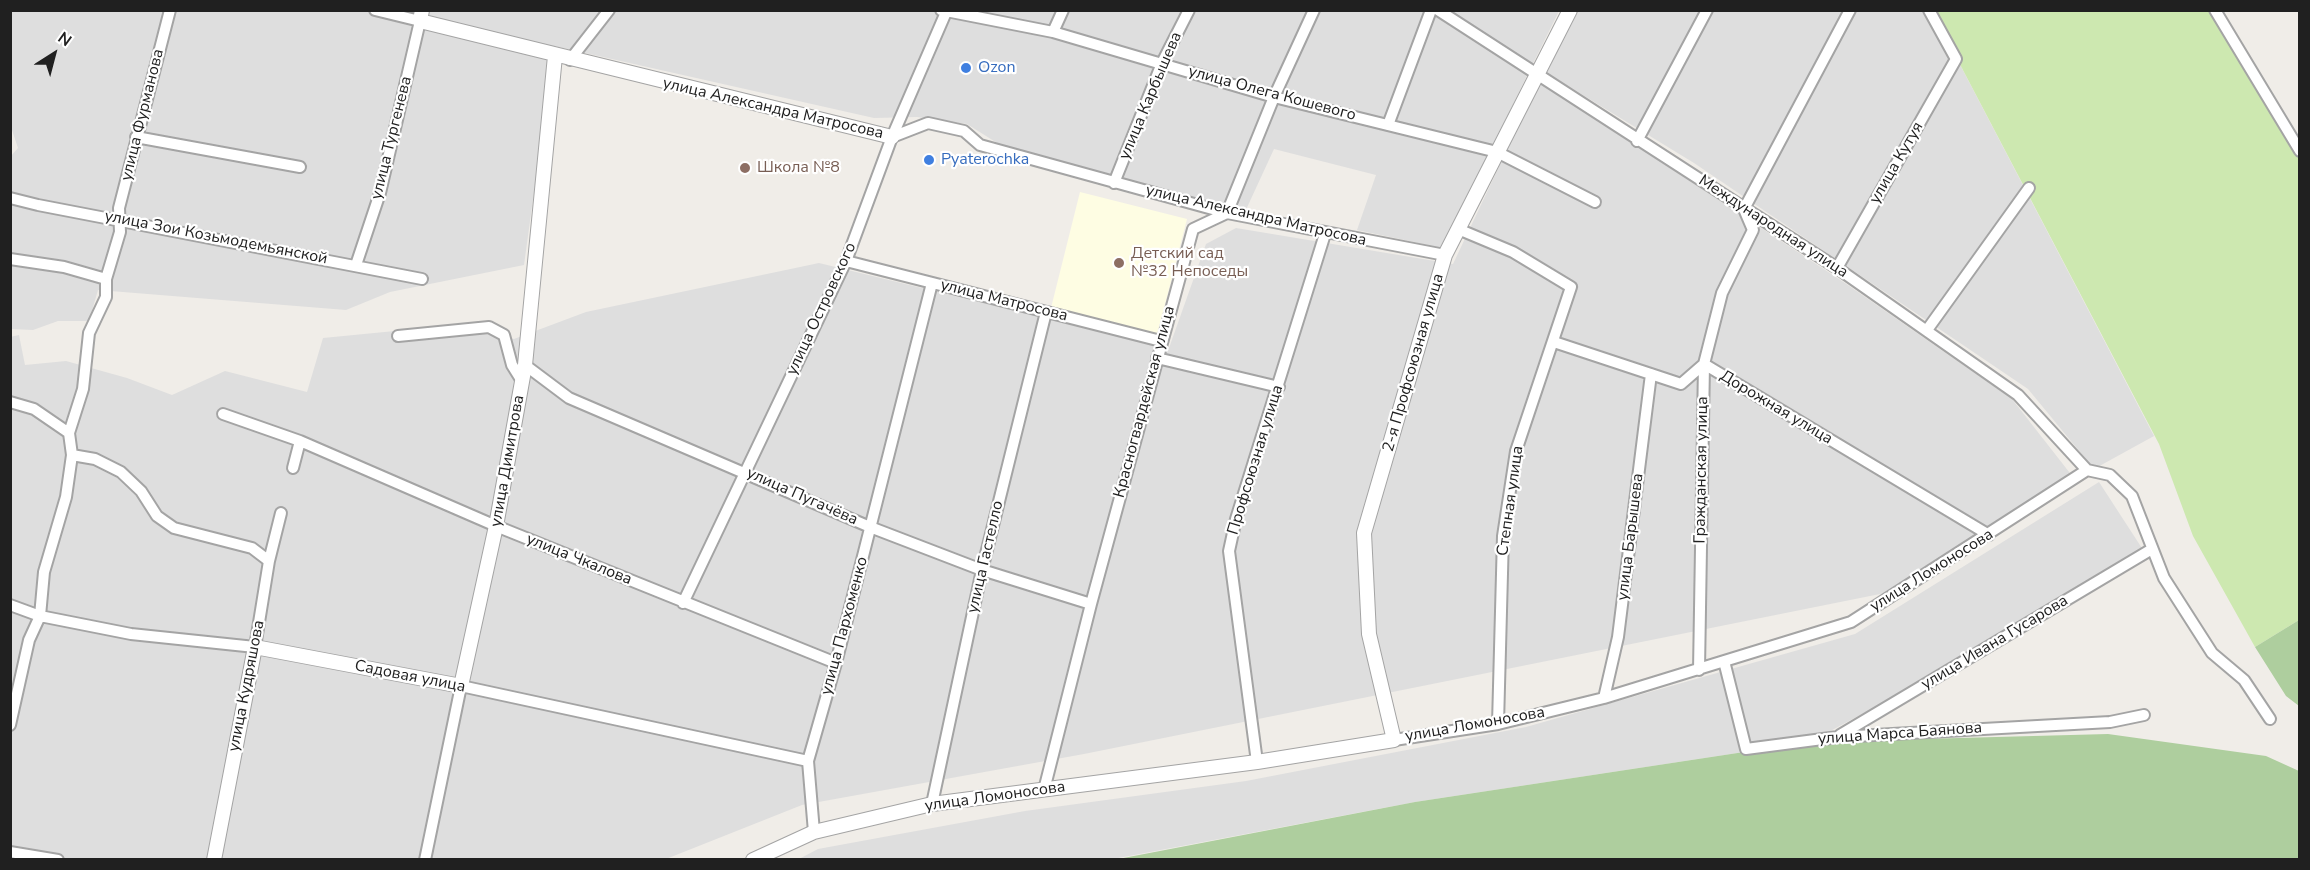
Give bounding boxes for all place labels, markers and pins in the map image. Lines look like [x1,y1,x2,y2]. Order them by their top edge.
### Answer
place label: Ozon [978,58,1016,78]
marker: Ozon [959,61,973,75]
place label: Pyaterochka [941,150,1029,170]
marker: Pyaterochka [922,153,936,167]
place label: Школа №8 [757,158,840,178]
marker: Школа №8 [738,161,752,175]
place label: Детский сад №32 Непоседы [1131,244,1248,282]
marker: Детский сад №32 Непоседы [1112,256,1126,270]

